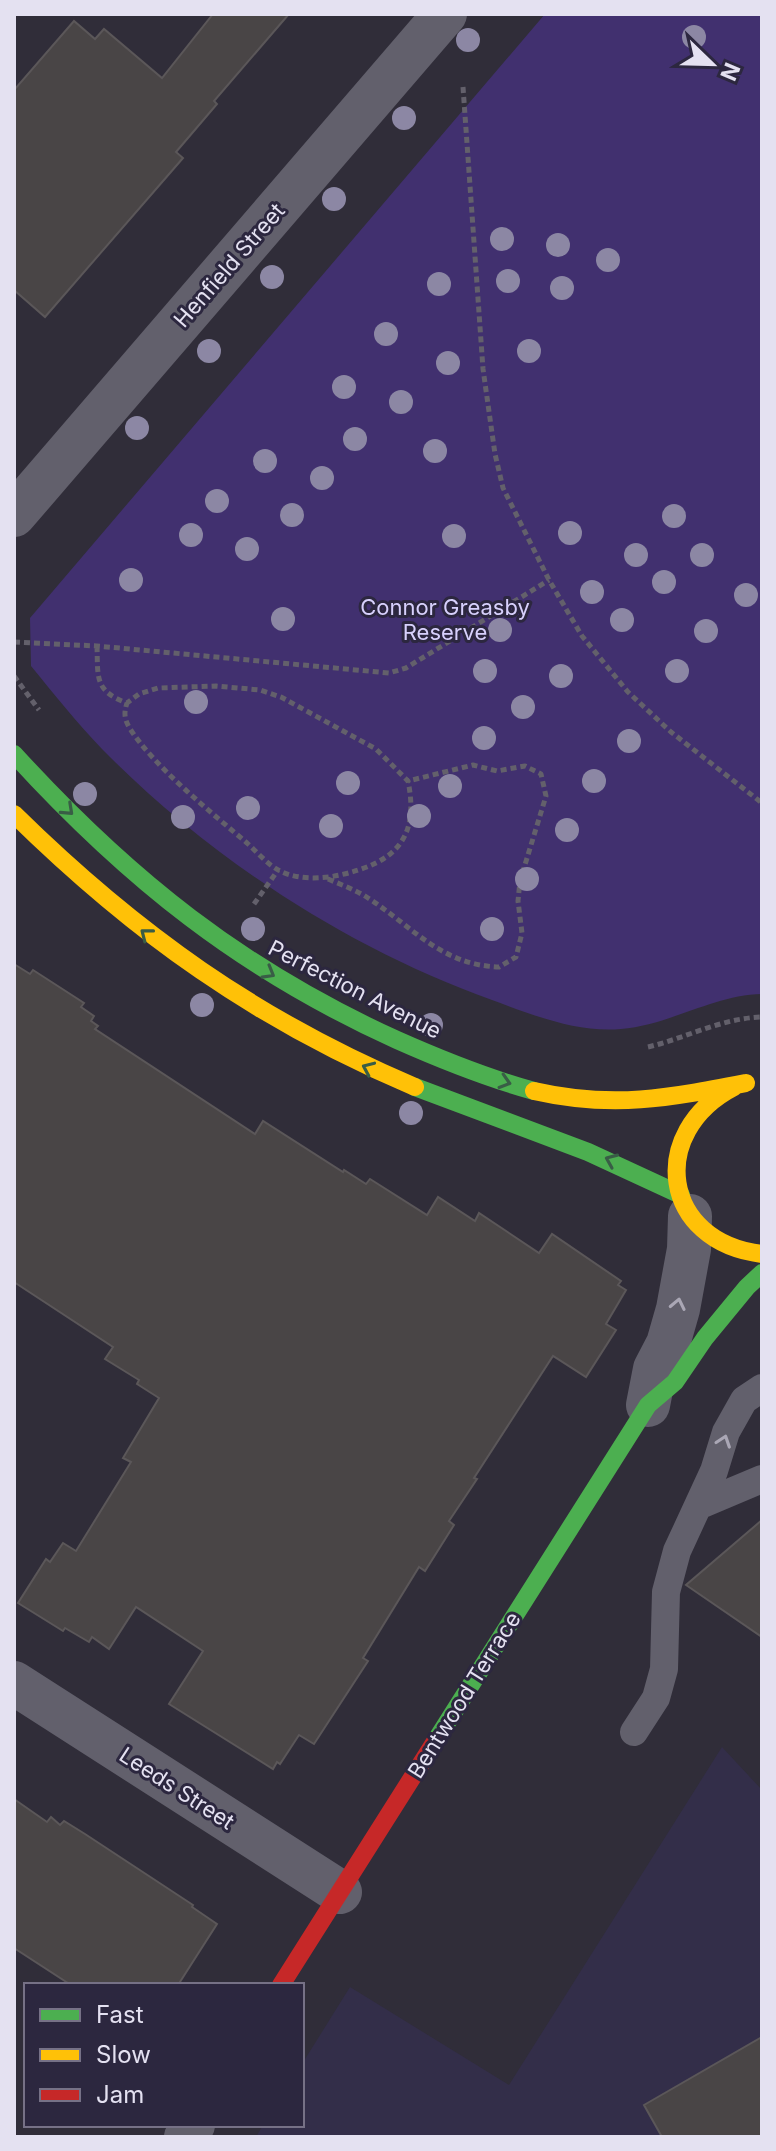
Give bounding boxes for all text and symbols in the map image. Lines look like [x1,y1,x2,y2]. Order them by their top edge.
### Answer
north arrow [672,24,752,104]
text: N [715,59,746,85]
street label: Henfield Street [168,198,290,332]
park label: Connor Greasby Reserve [360,594,530,645]
one-way arrow [58,801,73,815]
one-way arrow [140,930,155,944]
street label: Perfection Avenue [264,934,446,1044]
one-way arrow [261,963,275,979]
one-way arrow [362,1061,377,1077]
one-way arrow [497,1073,511,1089]
one-way arrow [605,1153,620,1169]
one-way arrow [669,1298,686,1312]
one-way arrow [714,1435,730,1449]
street label: Bentwood Terrace [402,1607,526,1783]
street label: Leeds Street [115,1741,239,1835]
legend [24,1983,304,2127]
text: Fast [96,2000,144,2029]
text: Slow [96,2040,151,2069]
text: Jam [96,2080,144,2109]

